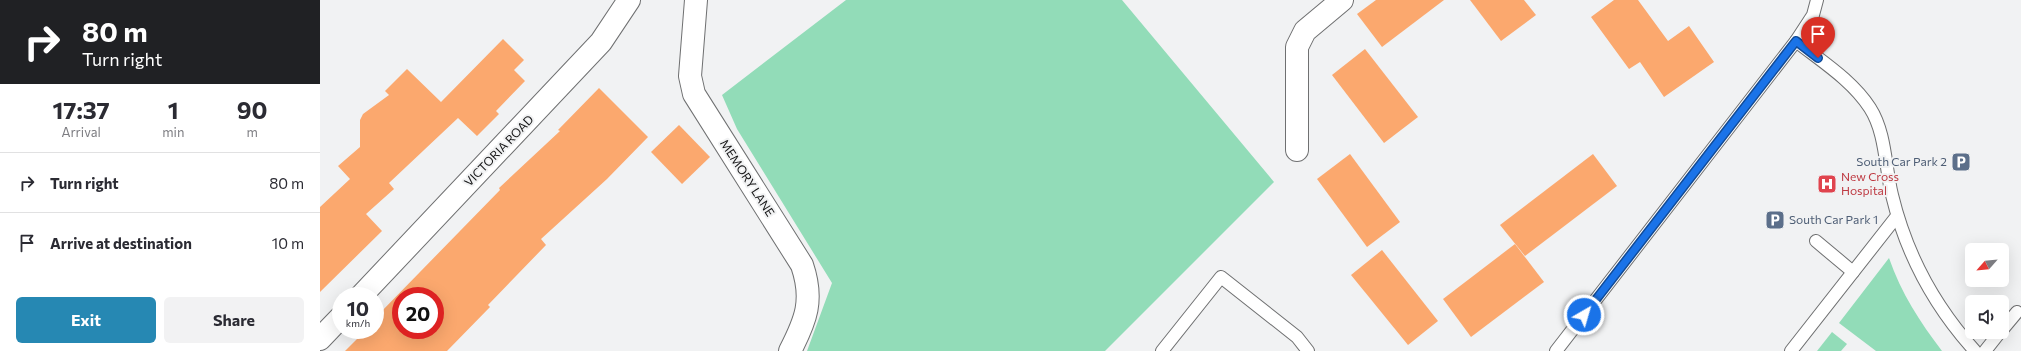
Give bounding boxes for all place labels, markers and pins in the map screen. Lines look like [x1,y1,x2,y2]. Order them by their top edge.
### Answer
pin [1801,17,1835,58]
parking icon: South Car Park 2 [1950,151,1972,173]
place label: South Car Park 2 [1856,154,1947,168]
place label: New Cross Hospital [1841,169,1899,197]
hospital icon: New Cross Hospital [1816,173,1838,195]
parking icon: South Car Park 1 [1764,209,1786,231]
place label: South Car Park 1 [1789,212,1878,226]

